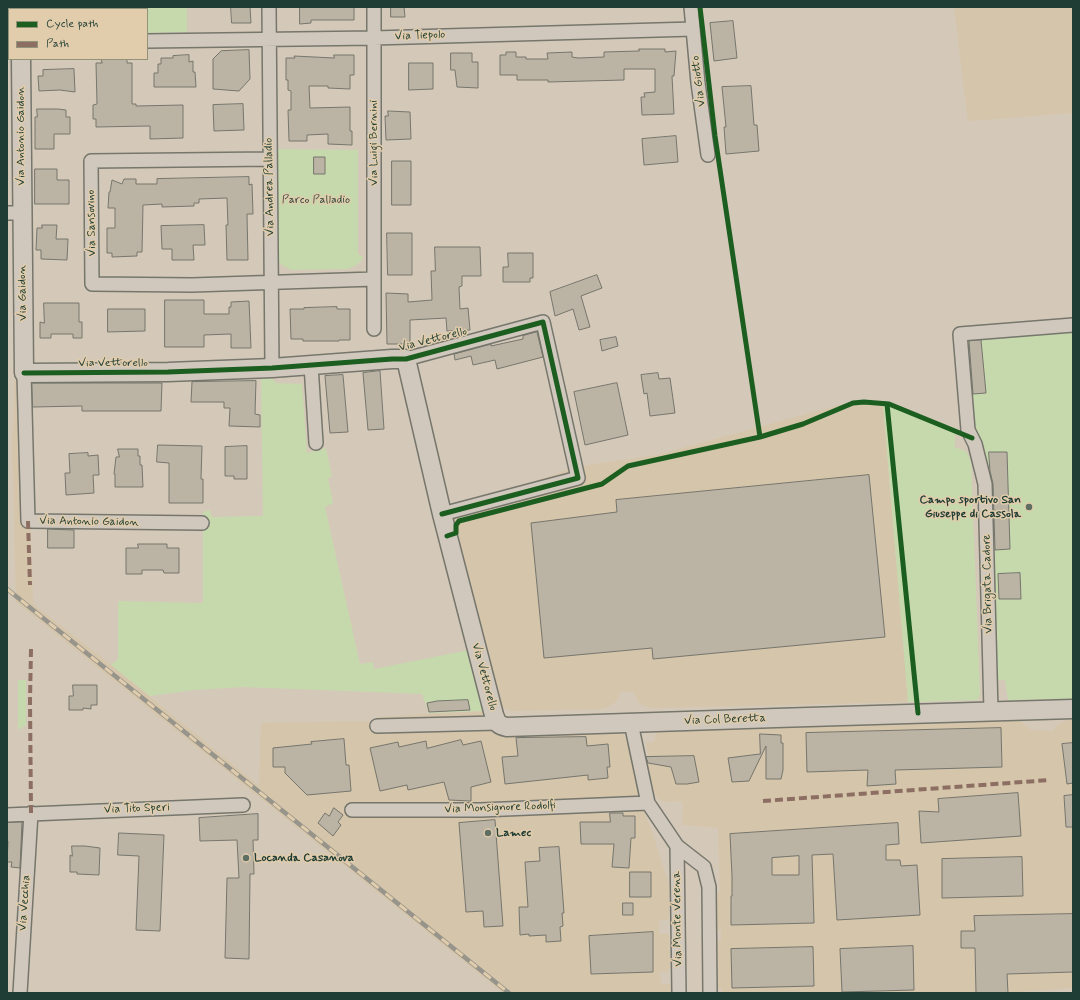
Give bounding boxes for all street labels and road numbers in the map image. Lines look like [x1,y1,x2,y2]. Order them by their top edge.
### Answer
street label: Via Tiepolo [394,28,446,44]
street label: Via Giotto [689,55,709,107]
street label: Via Antonio Gaidon [14,86,28,186]
street label: Via Luigi Bernini [367,100,381,186]
street label: Via Andrea Palladio [262,138,278,236]
street label: Via Sansovino [84,189,100,257]
street label: Via Gaidon [15,265,31,321]
street label: Via Vettorello [397,325,469,355]
street label: Via Vettorello [78,356,148,370]
street label: Via Antonio Gaidon [39,514,139,530]
street label: Via Brigata Cadore [980,534,996,634]
street label: Via Vettorello [468,642,500,712]
street label: Via Col Beretta [684,711,766,729]
street label: Via Monsignore Rodolfi [444,799,556,817]
street label: Via Tito Speri [104,801,170,817]
street label: Via Monte Verena [670,871,686,967]
street label: Via Vecchia [16,874,34,932]

